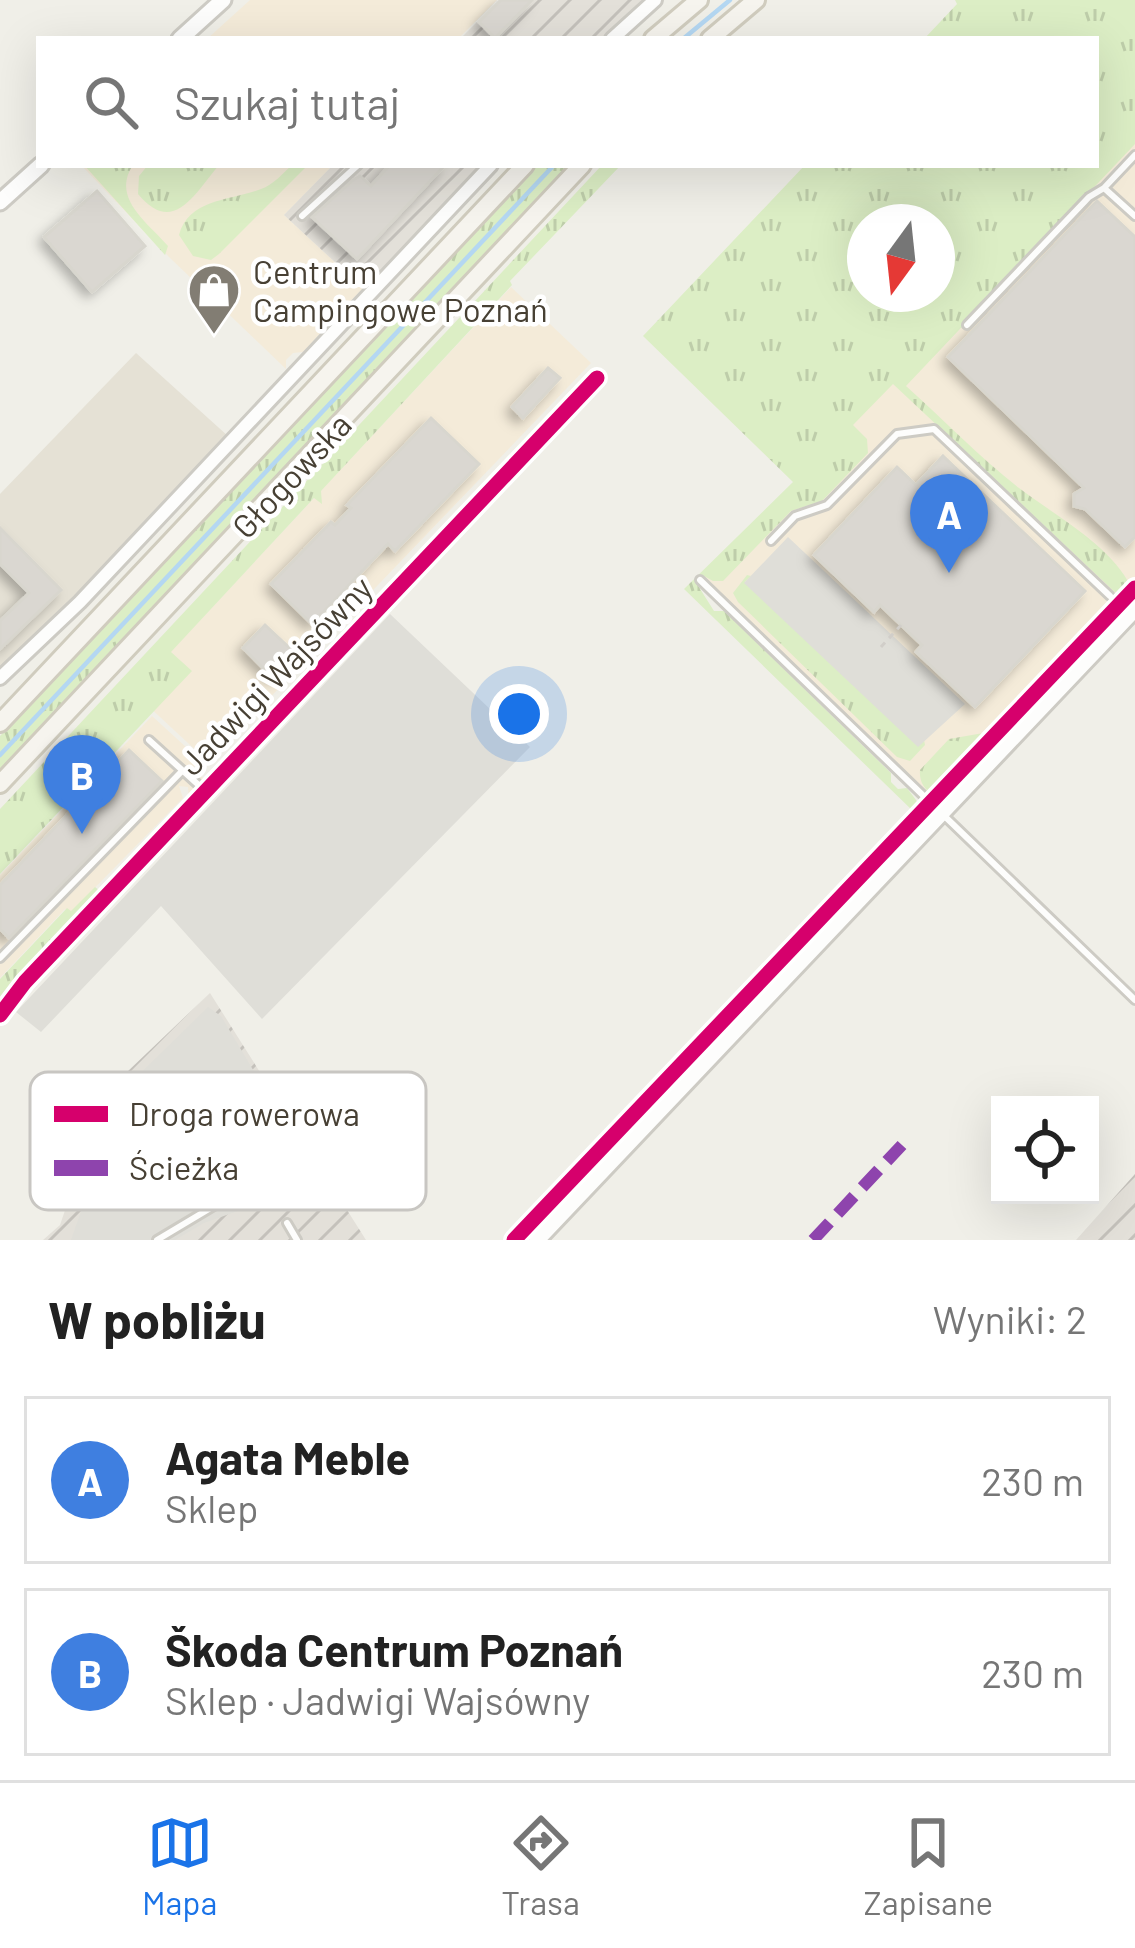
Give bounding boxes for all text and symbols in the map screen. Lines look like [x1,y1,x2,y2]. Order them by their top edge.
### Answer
search box [36,36,1099,168]
icon: search [78,69,144,135]
text: Szukaj tutaj [174,75,401,129]
north arrow [847,204,955,312]
place label: Centrum Campingowe Poznań [253,251,548,329]
shop icon: Centrum Campingowe Poznań [186,262,242,336]
street label: Głogowska [223,404,359,546]
pin: A [910,474,988,573]
street label: Jadwigi Wajsówny [170,567,380,783]
your location [489,684,549,744]
pin: B [43,735,121,834]
legend [30,1072,426,1210]
text: Droga rowerowa [129,1093,360,1133]
map controls [991,1096,1099,1204]
button: locate [991,1096,1099,1204]
text: Ścieżka [129,1147,239,1187]
text: W pobliżu [48,1288,266,1349]
text: Wyniki: 2 [933,1295,1087,1342]
text: Agata Meble [165,1430,410,1484]
text: A [77,1457,103,1504]
text: 230 m [981,1457,1084,1504]
text: Sklep [165,1484,259,1531]
text: Škoda Centrum Poznań [165,1622,623,1676]
text: B [78,1649,102,1696]
text: 230 m [981,1649,1084,1696]
text: Sklep · Jadwigi Wajsówny [165,1676,590,1723]
tab: Mapa [142,1810,217,1922]
tab: Trasa [501,1810,580,1922]
tab: Zapisane [864,1810,993,1922]

